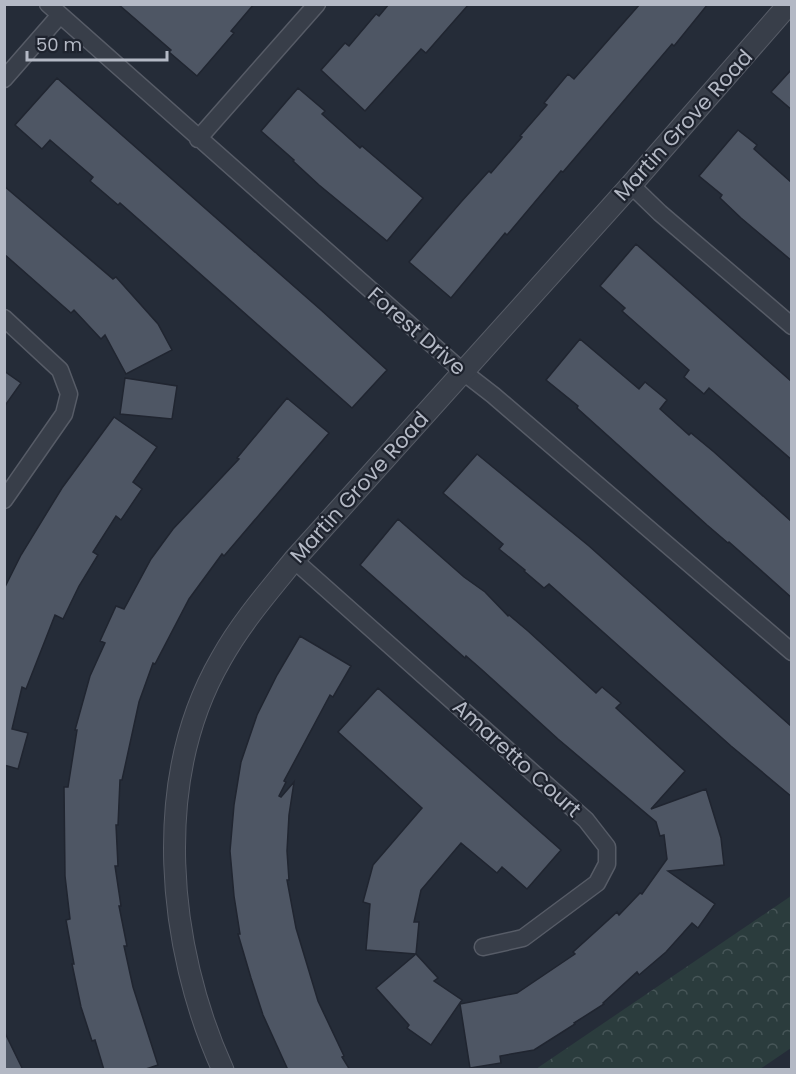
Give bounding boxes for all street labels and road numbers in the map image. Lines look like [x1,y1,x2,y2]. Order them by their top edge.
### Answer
street label: Martin Grove Road [607,43,759,207]
street label: Forest Drive [362,280,472,382]
street label: Martin Grove Road [283,405,435,569]
street label: Amaretto Court [446,692,588,824]

